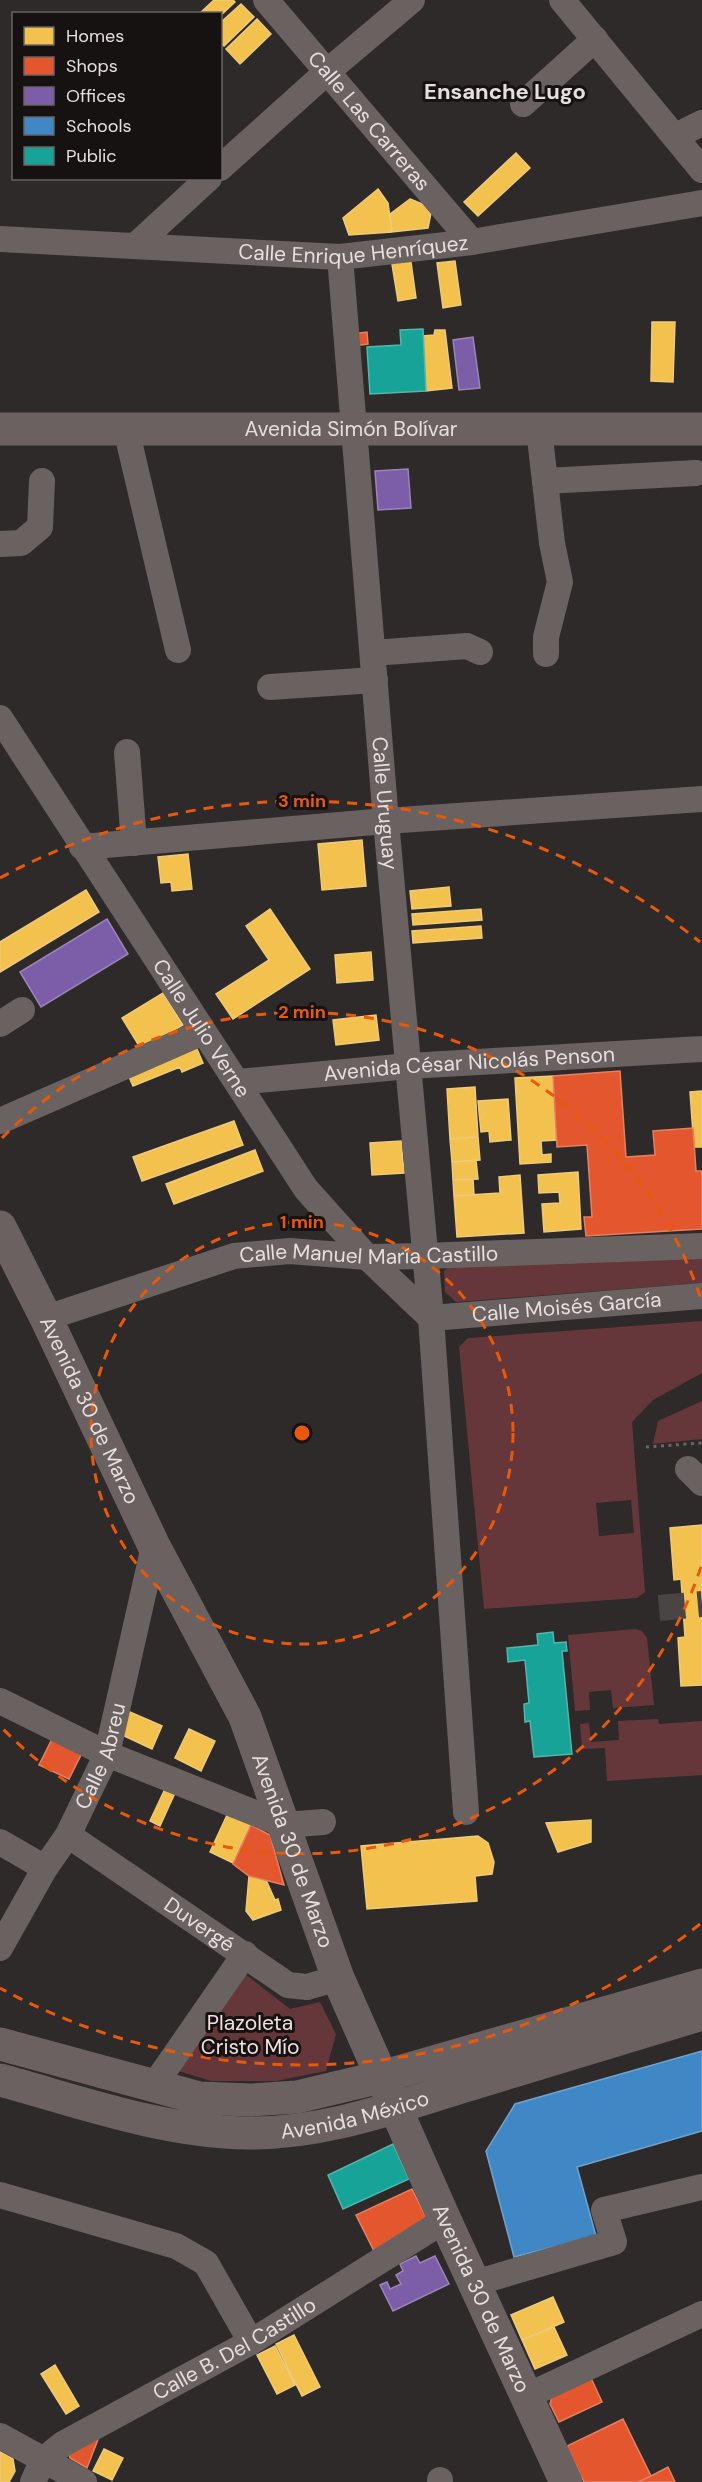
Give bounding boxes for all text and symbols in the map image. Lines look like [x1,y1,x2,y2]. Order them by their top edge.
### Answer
legend [12,12,222,180]
text: Homes [66,24,124,48]
street label: Calle Las Carreras [302,45,437,197]
text: Shops [66,54,118,78]
district label: Ensanche Lugo [424,77,586,106]
text: Offices [66,84,126,108]
text: Schools [66,114,131,138]
text: Public [66,144,117,168]
street label: Calle Enrique Henríquez [238,229,470,271]
street label: Avenida Simón Bolívar [245,415,458,443]
street label: Calle Uruguay [365,735,404,871]
text: 3 min [278,789,326,813]
street label: Calle Julio Verne [146,953,257,1103]
text: 2 min [278,1000,326,1024]
street label: Avenida César Nicolás Penson [322,1040,616,1088]
text: 1 min [280,1210,324,1234]
street label: Calle Manuel María Castillo [238,1237,499,1271]
street label: Calle Moisés García [471,1285,662,1329]
street label: Avenida 30 de Marzo [33,1312,146,1509]
centre of rings [292,1423,312,1443]
street label: Calle Abreu [68,1700,132,1814]
street label: Avenida 30 de Marzo [245,1750,340,1952]
street label: Duvergé [159,1891,240,1959]
park label: Plazoleta Cristo Mío [201,2009,299,2061]
street label: Avenida México [279,2084,432,2146]
street label: Avenida 30 de Marzo [426,2200,537,2397]
street label: Calle B. Del Castillo [148,2291,321,2407]

